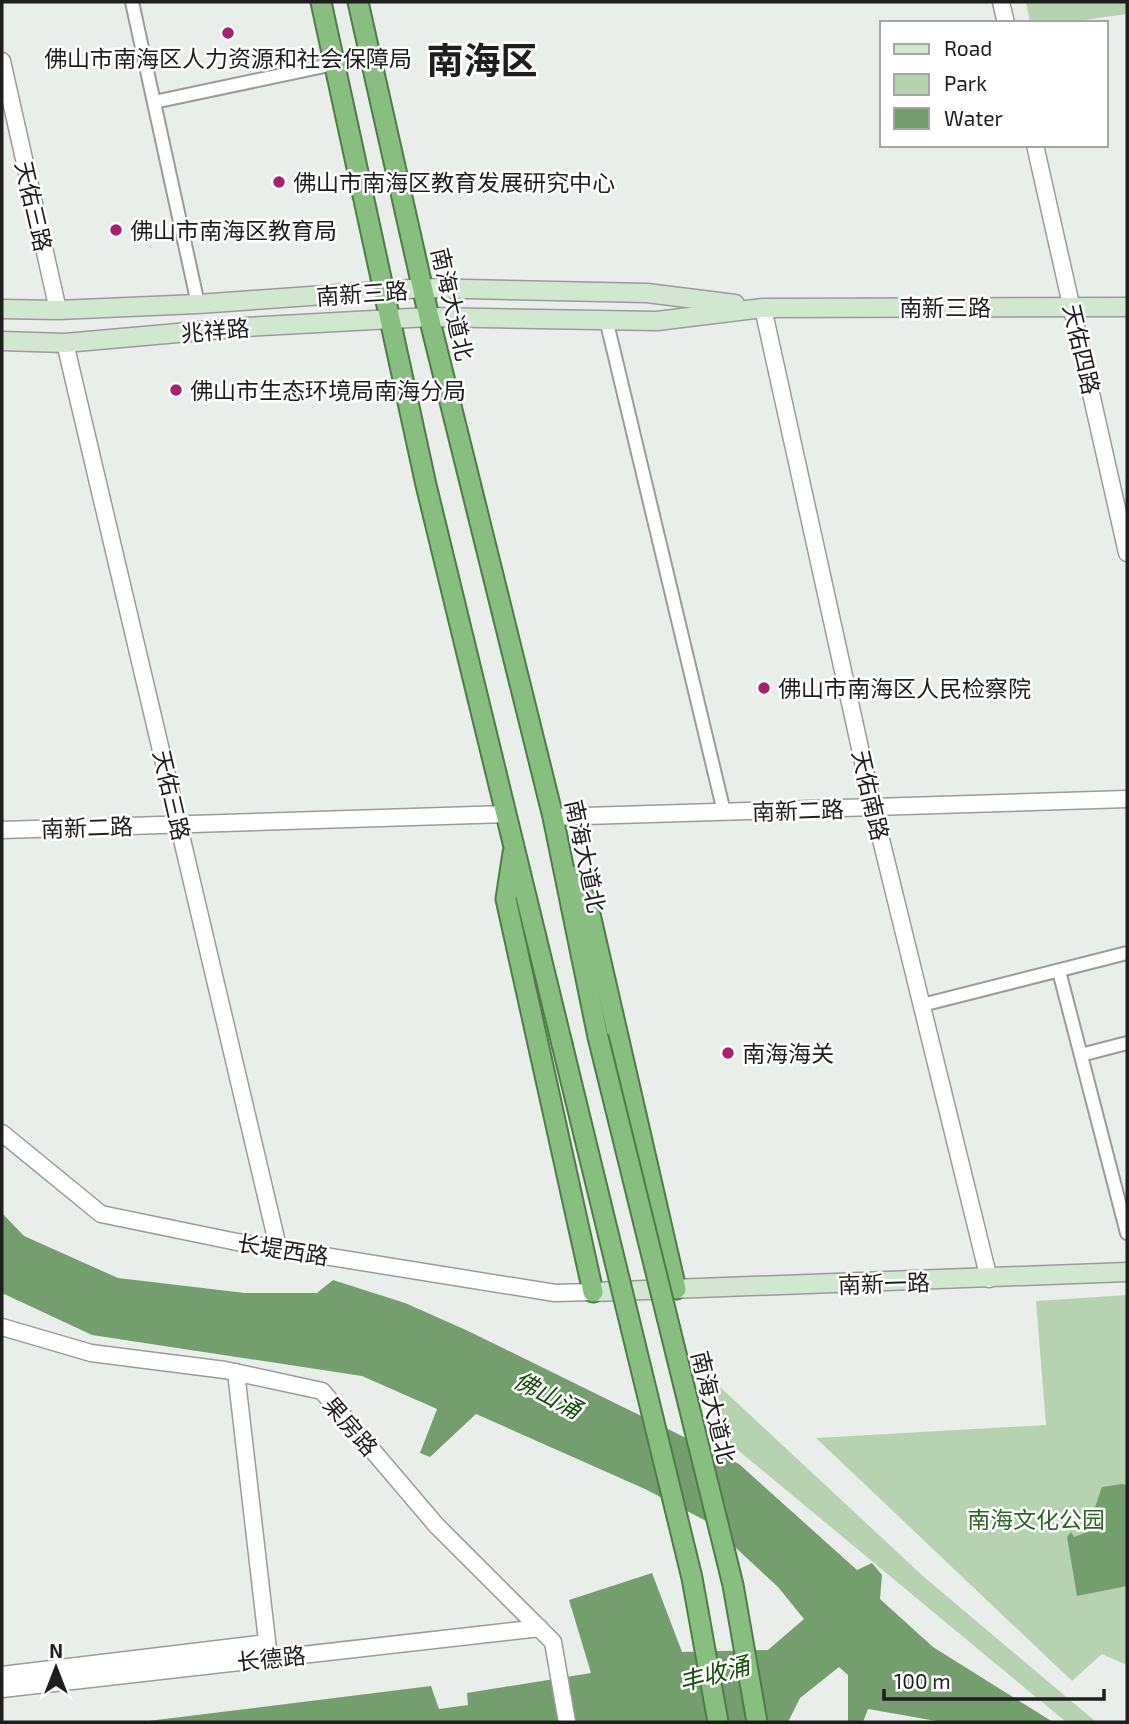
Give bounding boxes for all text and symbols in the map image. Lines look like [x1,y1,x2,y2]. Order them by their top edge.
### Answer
legend [880,21,1108,147]
marker: 佛山市南海区人力资源和社会保障局 [220,25,236,41]
text: Road [944,35,992,60]
district label: 南海区 [427,37,538,81]
place label: 佛山市南海区人力资源和社会保障局 [44,44,412,72]
text: Park [944,70,987,95]
text: Water [944,105,1003,130]
street label: 天佑三路 [10,158,58,254]
place label: 佛山市南海区教育发展研究中心 [293,168,615,196]
marker: 佛山市南海区教育发展研究中心 [271,174,287,190]
place label: 佛山市南海区教育局 [130,216,337,244]
marker: 佛山市南海区教育局 [108,222,124,238]
street label: 南海大道北 [426,245,480,363]
street label: 南新三路 [315,276,409,310]
street label: 南新三路 [899,293,991,321]
street label: 天佑四路 [1058,301,1106,397]
street label: 兆祥路 [179,313,251,347]
place label: 佛山市生态环境局南海分局 [190,376,466,404]
marker: 佛山市生态环境局南海分局 [168,382,184,398]
place label: 佛山市南海区人民检察院 [778,674,1031,702]
marker: 佛山市南海区人民检察院 [756,680,772,696]
street label: 天佑三路 [148,747,196,843]
street label: 天佑南路 [847,747,895,843]
street label: 南新二路 [752,794,844,826]
street label: 南海大道北 [560,797,612,915]
street label: 南新二路 [41,811,133,843]
place label: 南海海关 [742,1039,834,1067]
marker: 南海海关 [720,1045,736,1061]
street label: 长堤西路 [235,1228,331,1270]
street label: 南新一路 [838,1267,930,1299]
street label: 南海大道北 [687,1348,741,1466]
water label: 佛山涌 [509,1364,589,1425]
street label: 果房路 [318,1391,384,1461]
park label: 南海文化公园 [967,1505,1105,1533]
north arrow [21,1633,91,1703]
text: N [49,1639,63,1662]
street label: 长德路 [235,1640,307,1676]
water label: 丰收涌 [675,1649,755,1696]
scale bar [884,1658,1104,1702]
text: 100 m [894,1668,951,1693]

